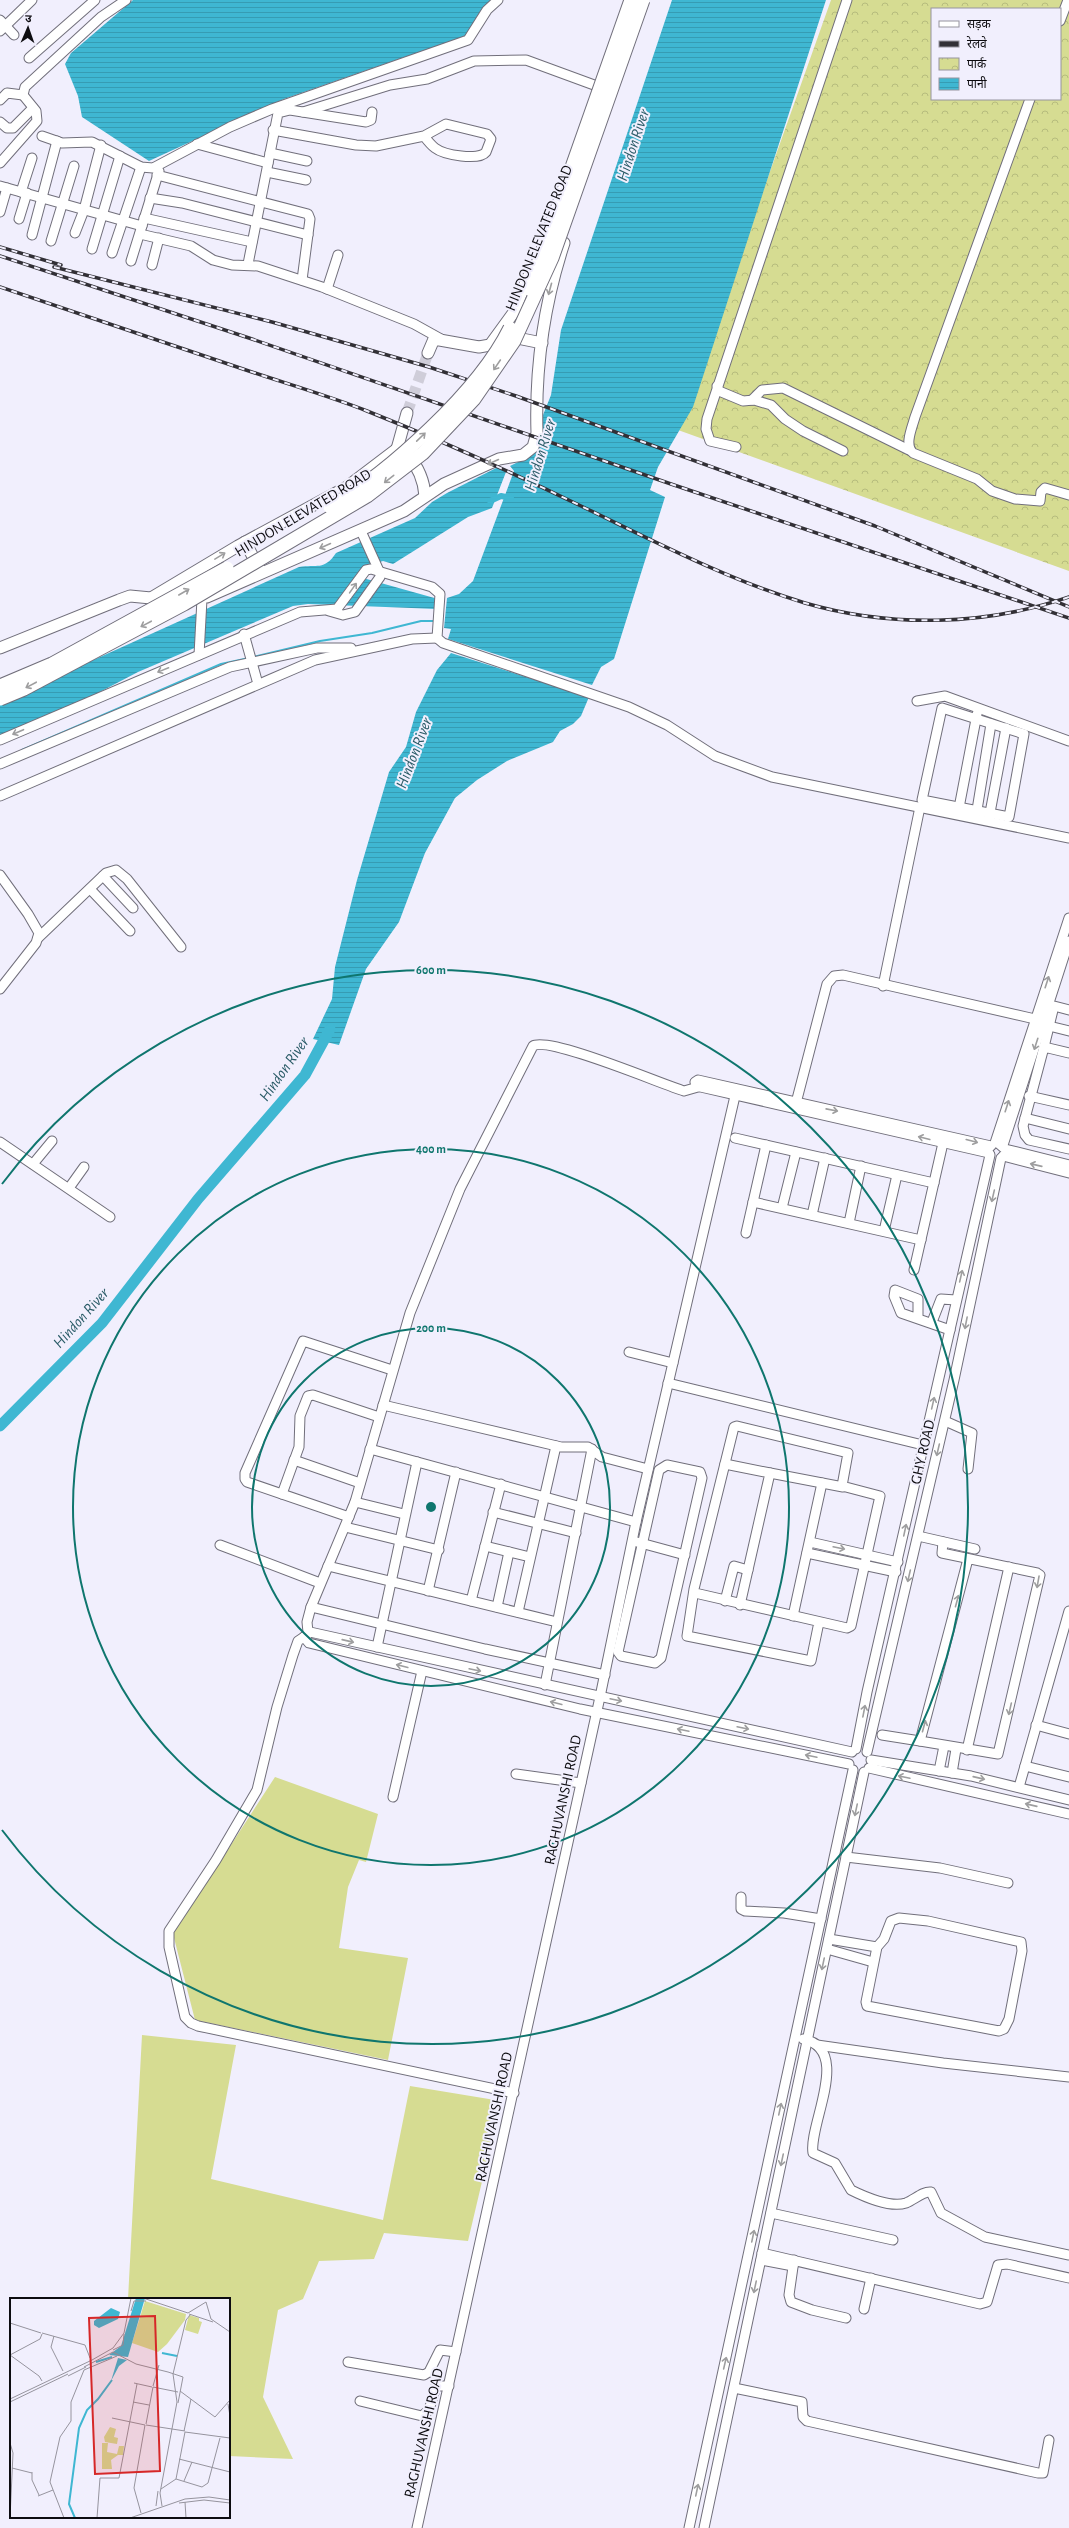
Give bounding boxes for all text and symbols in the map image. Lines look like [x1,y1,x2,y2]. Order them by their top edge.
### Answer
north arrow [8,8,48,48]
legend [931,8,1061,100]
text: उ [25,13,32,24]
text: सड़क [967,18,992,31]
text: रेलवे [967,36,987,50]
text: पार्क [967,57,987,70]
text: पानी [967,76,988,90]
water label: Hindon River [614,106,652,183]
street label: HINDON ELEVATED ROAD [503,163,575,313]
one-way arrow [546,282,553,295]
one-way arrow [493,359,501,371]
water label: Hindon River [521,416,559,493]
one-way arrow [416,432,426,441]
one-way arrow [487,459,499,466]
street label: HINDON ELEVATED ROAD [232,466,374,560]
one-way arrow [384,475,395,483]
one-way arrow [319,543,331,550]
one-way arrow [214,552,226,560]
one-way arrow [349,583,357,594]
one-way arrow [178,588,190,596]
one-way arrow [140,621,152,629]
one-way arrow [158,666,170,674]
one-way arrow [25,682,37,690]
water label: Hindon River [393,715,435,791]
one-way arrow [13,729,25,737]
text: 600 m [416,964,446,976]
one-way arrow [1044,976,1052,988]
water label: Hindon River [256,1033,312,1104]
one-way arrow [1031,1038,1039,1050]
one-way arrow [1004,1099,1011,1112]
one-way arrow [825,1106,838,1114]
one-way arrow [918,1134,931,1141]
one-way arrow [966,1138,979,1145]
text: 400 m [416,1143,446,1155]
one-way arrow [1030,1161,1043,1169]
one-way arrow [989,1189,997,1202]
one-way arrow [958,1270,966,1283]
water label: Hindon River [50,1284,112,1351]
one-way arrow [961,1316,969,1329]
text: 200 m [416,1322,446,1334]
one-way arrow [930,1397,938,1410]
street label: GHY ROAD [908,1418,938,1486]
one-way arrow [934,1443,942,1456]
centre of rings [424,1500,438,1514]
one-way arrow [902,1524,910,1537]
one-way arrow [832,1544,845,1552]
one-way arrow [904,1570,912,1583]
one-way arrow [1034,1576,1042,1589]
one-way arrow [954,1594,961,1607]
one-way arrow [341,1637,354,1645]
one-way arrow [396,1661,409,1669]
one-way arrow [468,1666,481,1674]
one-way arrow [609,1697,622,1705]
one-way arrow [550,1698,563,1706]
one-way arrow [1005,1702,1013,1715]
one-way arrow [860,1705,868,1718]
one-way arrow [921,1720,928,1733]
one-way arrow [736,1724,749,1732]
one-way arrow [677,1725,690,1733]
street label: RAGHUVANSHI ROAD [542,1734,584,1866]
one-way arrow [804,1751,817,1759]
one-way arrow [898,1773,911,1781]
one-way arrow [972,1775,985,1783]
one-way arrow [1025,1801,1038,1809]
one-way arrow [852,1803,860,1816]
one-way arrow [819,1958,827,1971]
street label: RAGHUVANSHI ROAD [473,2051,515,2183]
one-way arrow [777,2103,785,2116]
one-way arrow [777,2153,785,2166]
one-way arrow [750,2230,758,2243]
one-way arrow [750,2280,758,2293]
inset map [10,2298,230,2518]
one-way arrow [722,2357,729,2370]
street label: RAGHUVANSHI ROAD [402,2367,446,2499]
one-way arrow [693,2484,701,2497]

